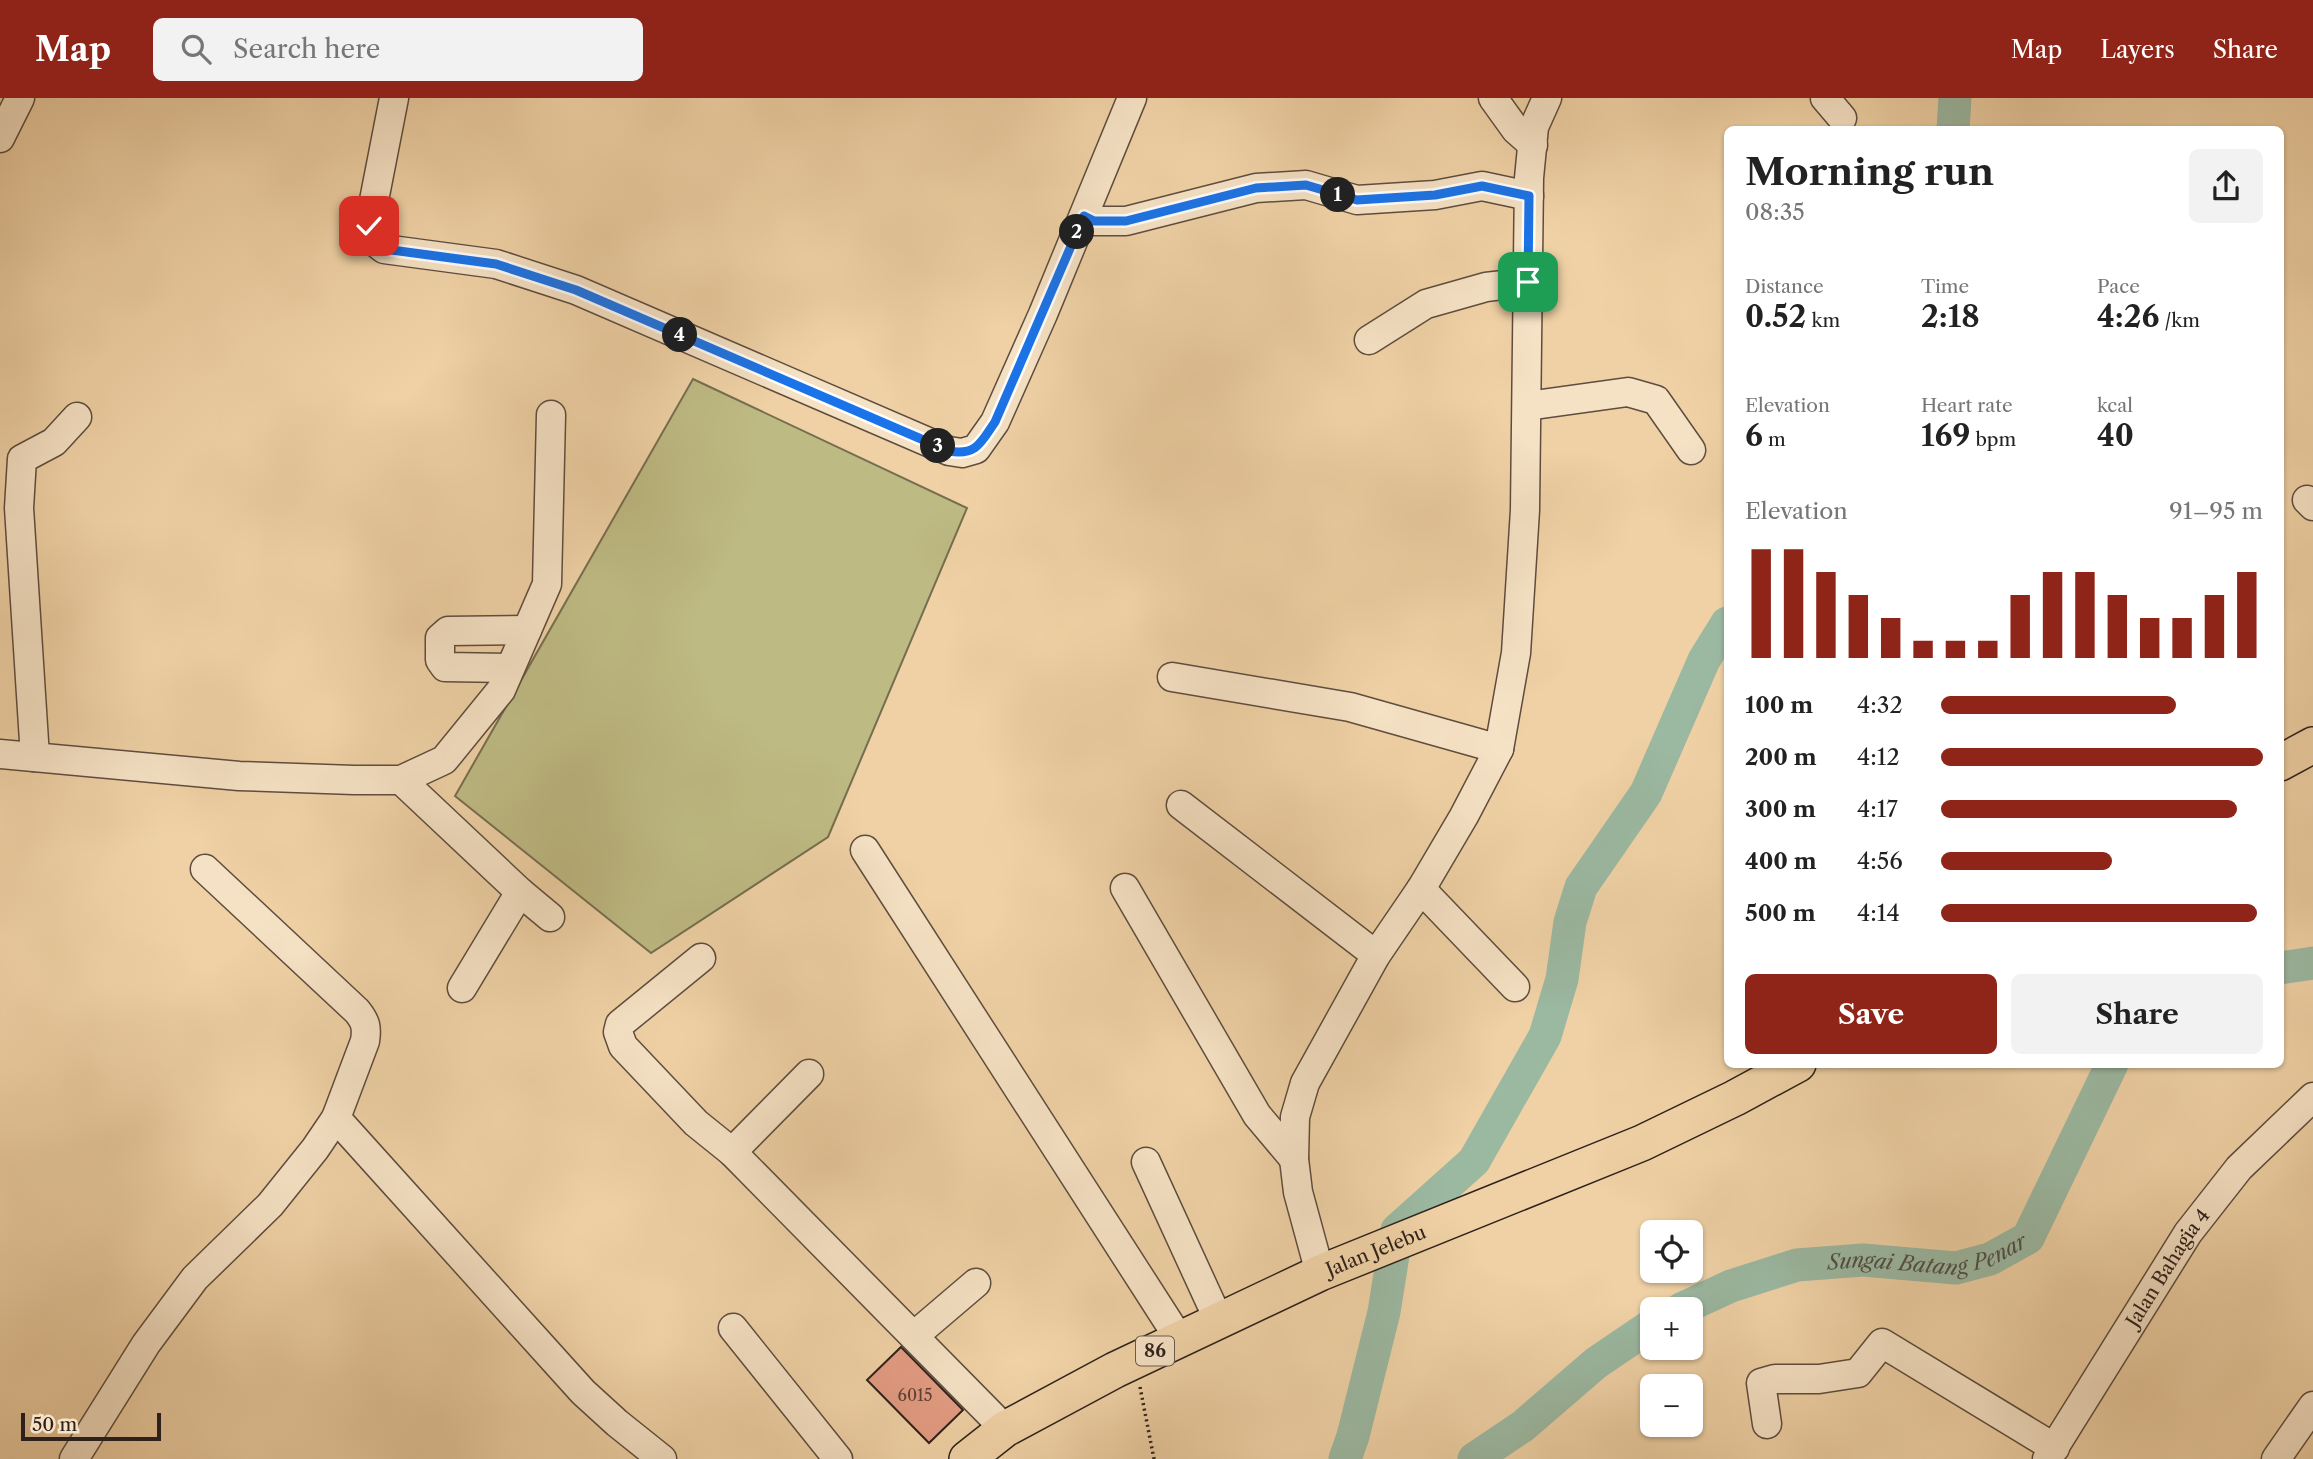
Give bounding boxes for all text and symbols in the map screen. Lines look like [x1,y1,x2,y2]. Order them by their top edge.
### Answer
search box [153,18,643,81]
text: Map [35,29,111,70]
icon: search [177,30,215,68]
text: Search here [233,33,380,65]
text: Map [2011,35,2062,64]
text: Layers [2100,35,2175,64]
text: Share [2213,35,2278,64]
text: Morning run [1745,148,1994,195]
button: share [2189,149,2263,223]
pin: 1 [1320,178,1356,212]
text: 1 [1333,183,1342,206]
pin [339,196,399,256]
text: 08:35 [1745,198,1805,226]
icon: check [350,207,388,245]
pin: 2 [1060,214,1094,250]
text: 2 [1071,220,1082,243]
pin [1498,252,1558,312]
icon: arrive [1509,263,1547,301]
text: Distance [1745,275,1824,298]
text: Time [1921,275,1969,298]
text: Pace [2097,275,2140,298]
text: 0.52 [1745,298,1806,335]
text: 2:18 [1921,298,1980,335]
text: 4:26 [2097,298,2159,335]
text: km [1806,309,1840,332]
text: /km [2159,309,2200,332]
pin: 4 [662,317,698,352]
text: 4 [674,323,685,346]
text: Elevation [1745,394,1830,417]
text: Heart rate [1921,394,2013,417]
text: kcal [2097,394,2133,417]
text: 6 [1745,417,1763,454]
text: 169 [1921,417,1970,454]
text: 40 [2097,417,2134,454]
pin: 3 [920,428,956,464]
text: m [1763,428,1786,451]
text: bpm [1970,428,2016,451]
text: 3 [932,434,943,457]
text: Elevation [1745,497,1848,525]
text: 91–95 m [2169,497,2263,525]
text: 100 m [1745,691,1813,719]
text: 4:32 [1857,691,1903,719]
text: 200 m [1745,743,1817,771]
text: 4:12 [1857,743,1900,771]
text: 300 m [1745,795,1816,823]
text: 4:17 [1857,795,1898,823]
text: 400 m [1745,847,1817,875]
text: 4:56 [1857,847,1903,875]
text: 500 m [1745,899,1816,927]
text: 4:14 [1857,899,1900,927]
button: Save [1745,974,1997,1054]
button: Share [2011,974,2263,1054]
street label: Jalan Bahagia 4 [2120,1204,2215,1334]
street label: Jalan Jelebu [1320,1220,1429,1283]
map controls [1640,1220,1703,1437]
button: locate [1640,1220,1703,1283]
water label: Sungai Batang Penar [1825,1228,2032,1280]
button: + [1640,1297,1703,1360]
road number: 86 [1136,1336,1174,1366]
button: − [1640,1374,1703,1437]
house number: 6015 [898,1385,932,1405]
scale bar [21,1410,161,1442]
text: 50 m [32,1413,77,1436]

